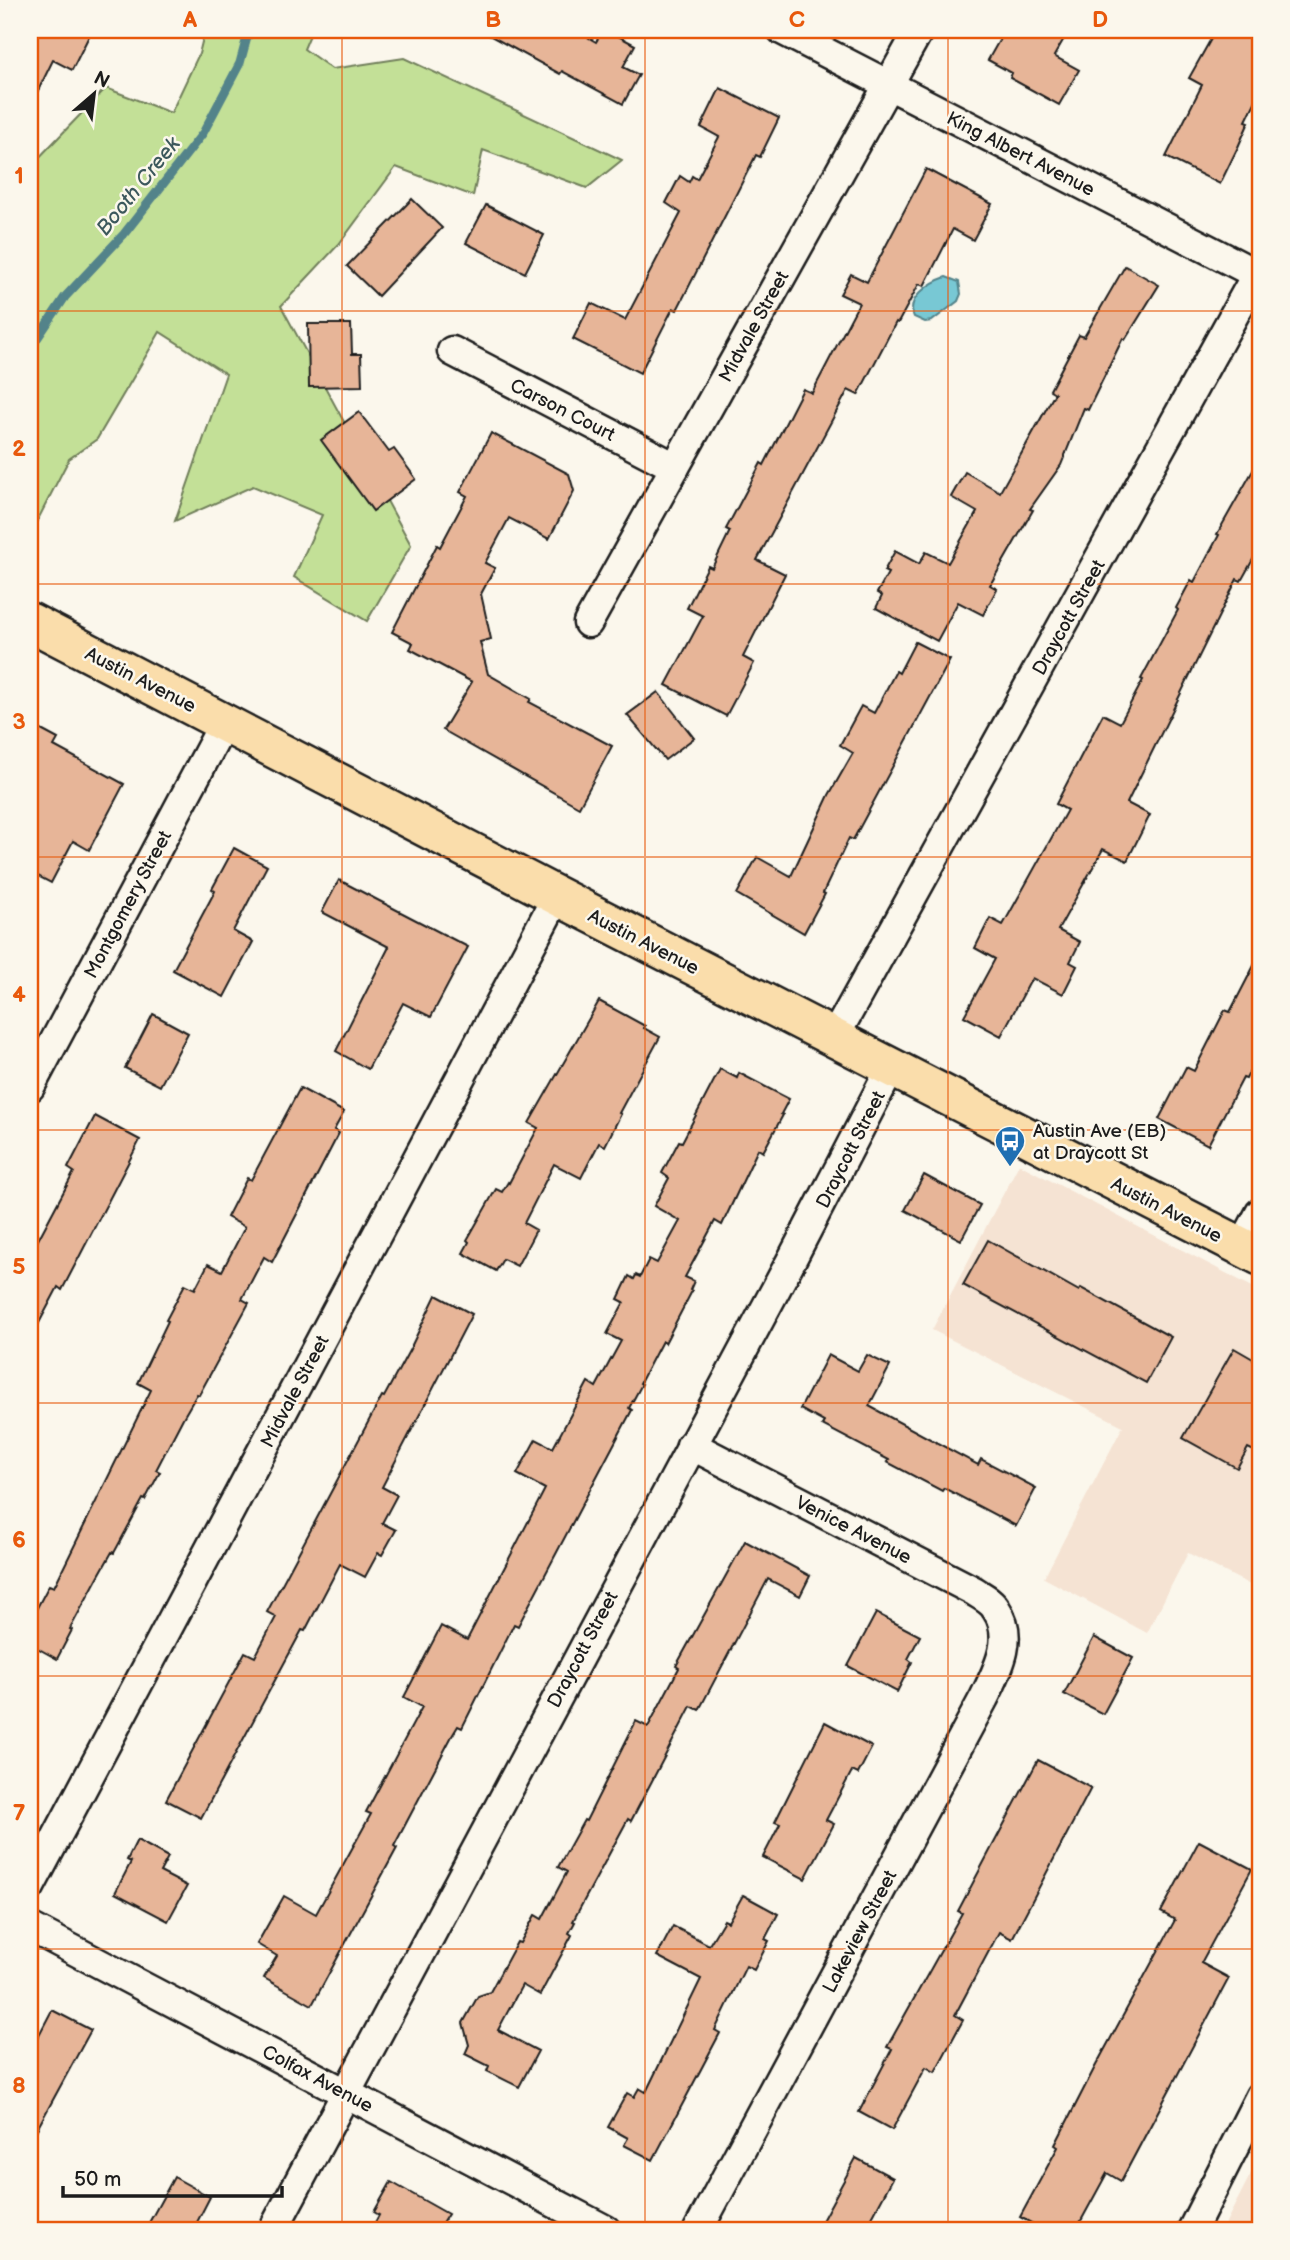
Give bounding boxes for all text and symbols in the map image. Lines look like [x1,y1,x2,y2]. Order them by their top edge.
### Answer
text: A [182,6,198,34]
text: B [485,6,501,34]
text: C [789,6,805,34]
text: D [1092,6,1108,34]
north arrow [60,60,130,130]
text: N [90,67,113,94]
street label: King Albert Avenue [942,107,1098,202]
water label: Booth Creek [91,132,186,241]
text: 1 [14,162,24,190]
street label: Midvale Street [714,267,794,386]
street label: Carson Court [506,374,619,447]
text: 2 [12,435,26,463]
street label: Draycott Street [1028,556,1111,679]
street label: Austin Avenue [81,643,200,718]
text: 3 [12,708,26,736]
street label: Montgomery Street [80,827,177,983]
street label: Austin Avenue [584,905,703,980]
text: 4 [12,981,26,1009]
street label: Draycott Street [812,1087,891,1212]
place label: Austin Ave (EB) at Draycott St [1033,1120,1166,1165]
bus stop icon: Austin Ave (EB) at Draycott St [993,1124,1027,1168]
street label: Austin Avenue [1107,1173,1226,1248]
text: 5 [12,1253,26,1281]
street label: Midvale Street [256,1332,335,1452]
street label: Venice Avenue [792,1491,915,1569]
text: 6 [12,1526,26,1554]
street label: Draycott Street [543,1587,624,1712]
text: 7 [13,1799,26,1827]
street label: Lakeview Street [818,1866,902,1997]
street label: Colfax Avenue [258,2040,377,2118]
text: 8 [12,2072,26,2100]
scale bar [63,2155,282,2199]
text: 50 m [74,2167,121,2192]

